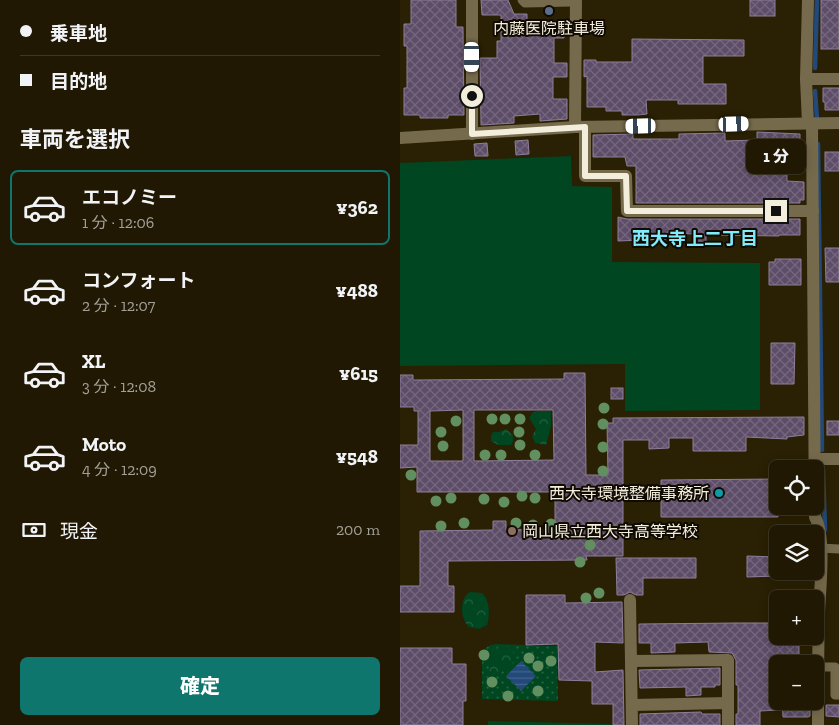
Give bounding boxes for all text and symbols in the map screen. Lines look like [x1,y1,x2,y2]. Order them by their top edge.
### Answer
marker: 内藤医院駐車場 [543,5,555,17]
place label: 内藤医院駐車場 [493,19,605,38]
text: 乗車地 [50,22,107,45]
car [464,42,479,72]
text: 目的地 [50,70,107,93]
route start [461,85,483,107]
car [718,116,749,132]
car [625,118,656,134]
text: 車両を選択 [20,126,130,153]
callout: 1 分 [746,138,806,174]
text: 1 分 [763,147,789,166]
icon: car [22,185,67,230]
text: エコノミー [82,186,177,209]
text: ¥362 [336,196,378,219]
route end [765,200,787,222]
text: 1 分 · 12:06 [82,213,154,232]
district label: 西大寺上二丁目 [632,228,758,250]
icon: car [22,268,67,313]
text: コンフォート [82,269,195,292]
text: ¥488 [335,279,378,302]
text: 2 分 · 12:07 [82,296,155,315]
text: XL [82,350,105,373]
icon: car [22,351,67,396]
text: ¥615 [339,362,378,385]
text: 3 分 · 12:08 [82,377,156,396]
text: Moto [82,433,126,456]
icon: car [22,434,67,479]
text: ¥548 [336,445,378,468]
text: 4 分 · 12:09 [82,460,157,479]
map controls [769,460,824,710]
button: locate [769,460,824,515]
place label: 西大寺環境整備事務所 [549,484,709,503]
marker: 西大寺環境整備事務所 [713,487,725,499]
icon: cash [20,516,48,544]
text: 現金 [60,520,98,543]
text: 200 m [336,520,380,539]
place label: 岡山県立西大寺高等学校 [522,522,698,541]
marker: 岡山県立西大寺高等学校 [506,525,518,537]
button: layers [769,525,824,580]
button: + [769,590,824,645]
button: − [769,655,824,710]
button: 確定 [20,657,380,715]

